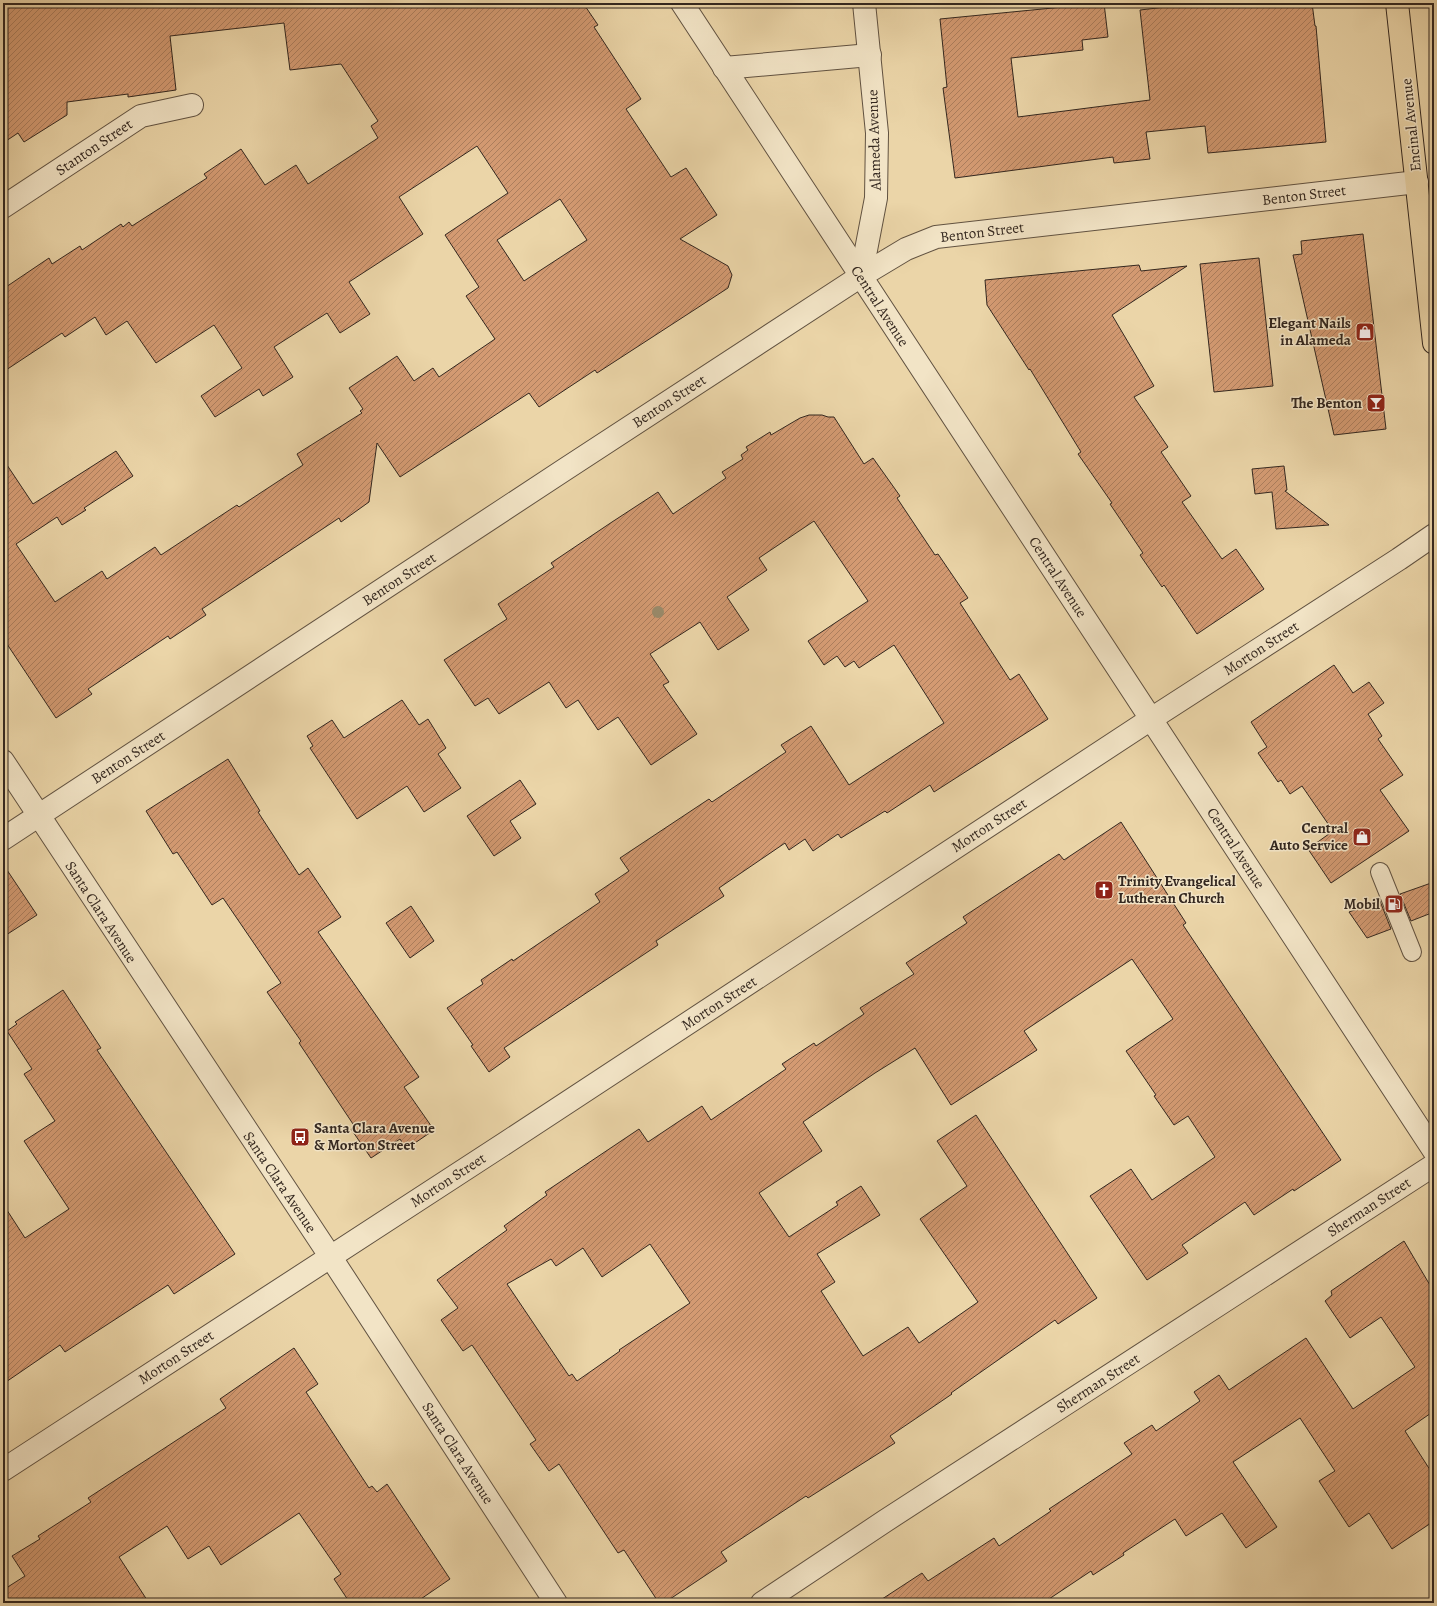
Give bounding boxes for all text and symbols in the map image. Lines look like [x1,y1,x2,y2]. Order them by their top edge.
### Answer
street label: Encinal Avenue [1396,77,1426,173]
street label: Alameda Avenue [862,89,886,192]
street label: Stanton Street [52,114,136,180]
street label: Benton Street [1261,180,1347,210]
street label: Benton Street [939,217,1025,247]
street label: Central Avenue [846,262,914,351]
place label: Elegant Nails in Alameda [1268,313,1352,350]
shop icon: Elegant Nails in Alameda [1354,321,1376,343]
street label: Benton Street [628,370,710,432]
bar icon: The Benton [1365,392,1387,414]
place label: The Benton [1291,393,1363,413]
street label: Central Avenue [1024,533,1092,622]
street label: Benton Street [358,548,440,610]
street label: Morton Street [1219,616,1303,680]
street label: Benton Street [87,726,169,788]
street label: Morton Street [947,793,1031,857]
street label: Central Avenue [1202,804,1270,893]
place label: Central Auto Service [1269,818,1348,855]
shop icon: Central Auto Service [1351,826,1373,848]
street label: Santa Clara Avenue [60,857,142,967]
place label: Trinity Evangelical Lutheran Church [1118,871,1236,908]
church icon: Trinity Evangelical Lutheran Church [1093,879,1115,901]
fuel station icon: Mobil [1383,893,1405,915]
place label: Mobil [1344,894,1380,914]
street label: Morton Street [677,971,761,1035]
place label: Santa Clara Avenue & Morton Street [314,1118,435,1155]
bus stop icon: Santa Clara Avenue & Morton Street [289,1126,311,1148]
street label: Santa Clara Avenue [239,1127,321,1237]
street label: Morton Street [406,1148,490,1212]
street label: Sherman Street [1323,1172,1415,1241]
street label: Morton Street [134,1325,218,1389]
street label: Sherman Street [1052,1348,1144,1417]
street label: Santa Clara Avenue [417,1398,499,1508]

